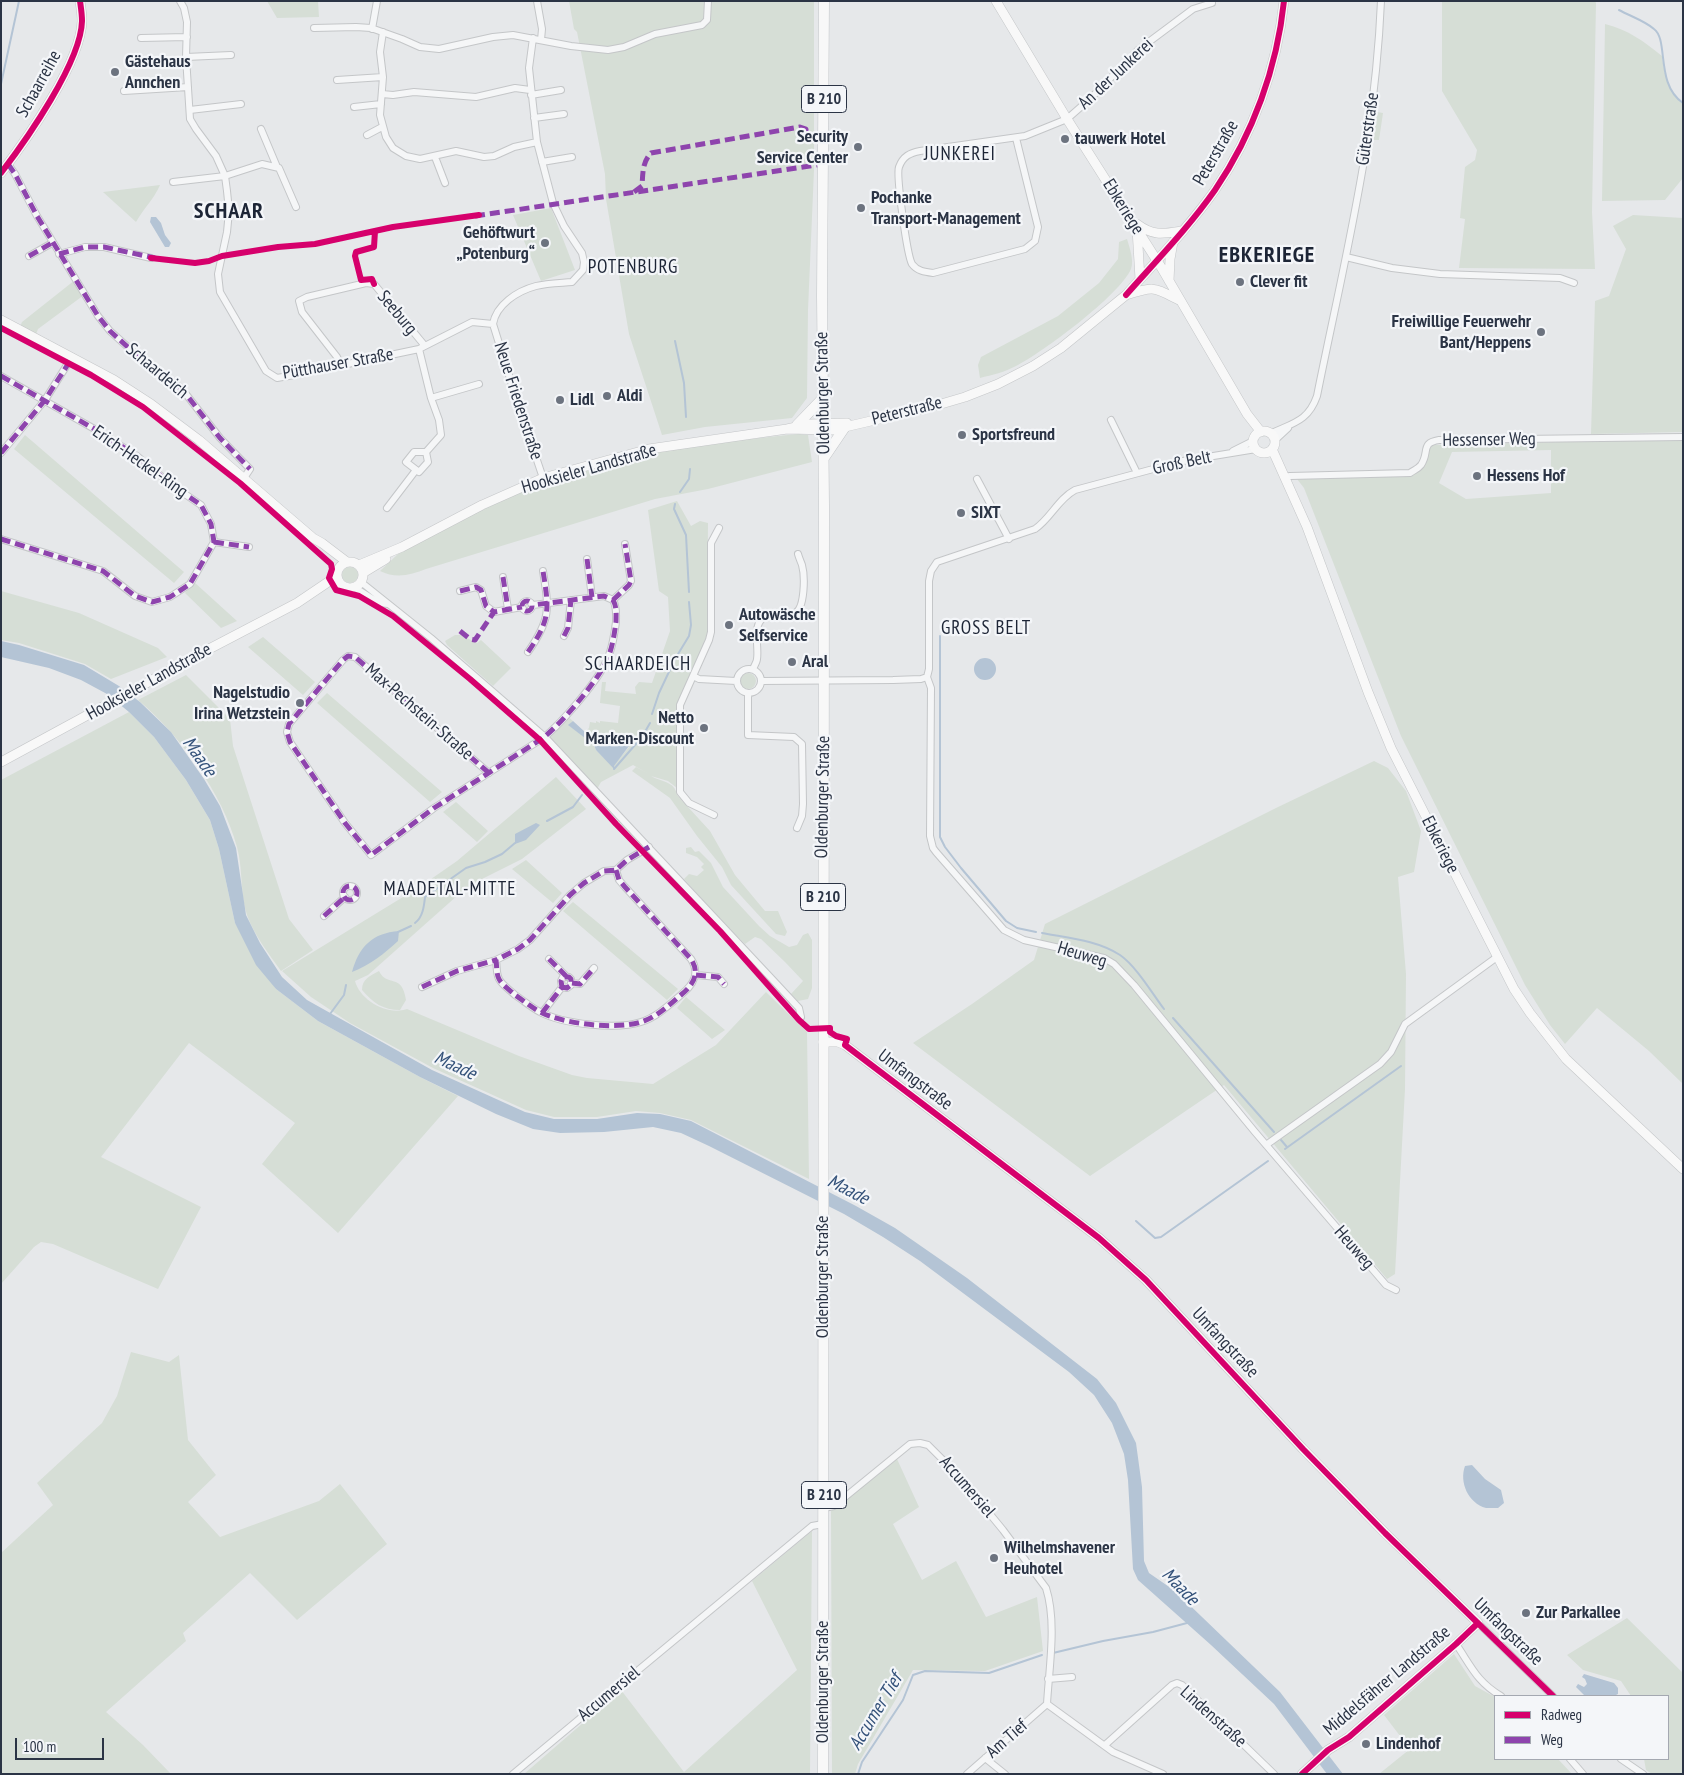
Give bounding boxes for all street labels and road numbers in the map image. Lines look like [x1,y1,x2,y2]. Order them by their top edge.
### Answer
street label: An der Junkerei [1074,34,1158,114]
street label: Schaarreihe [12,47,66,121]
road number: B 210 [802,86,846,112]
street label: Güterstraße [1352,91,1384,167]
street label: Peterstraße [1189,117,1243,189]
street label: Ebkeriege [1098,175,1148,239]
street label: Seeburg [372,287,422,339]
street label: Oldenburger Straße [811,331,835,455]
street label: Schaardeich [121,339,193,403]
street label: Neue Friedenstraße [489,339,547,463]
street label: Pütthauser Straße [281,344,395,384]
street label: Peterstraße [870,392,944,430]
street label: Erich-Heckel-Ring [88,421,192,503]
street label: Hessenser Weg [1442,428,1536,452]
street label: Hooksieler Landstraße [519,439,659,499]
street label: Groß Belt [1151,446,1213,480]
street label: Hooksieler Landstraße [83,639,215,725]
street label: Max-Pechstein-Straße [360,659,478,765]
street label: Oldenburger Straße [811,735,835,859]
street label: Ebkeriege [1417,813,1463,877]
road number: B 210 [800,884,846,910]
street label: Heuweg [1055,937,1109,973]
street label: Umfangstraße [873,1045,957,1115]
street label: Oldenburger Straße [812,1216,834,1338]
street label: Heuweg [1329,1222,1379,1274]
street label: Umfangstraße [1187,1303,1263,1383]
street label: Accumersiel [934,1452,1000,1522]
road number: B 210 [802,1482,846,1508]
street label: Umfangstraße [1469,1594,1547,1670]
street label: Oldenburger Straße [812,1621,834,1743]
street label: Middelsfährer Landstraße [1319,1622,1455,1740]
street label: Accumersiel [574,1662,644,1726]
street label: Lindenstraße [1175,1682,1251,1752]
street label: Am Tief [982,1715,1032,1763]

